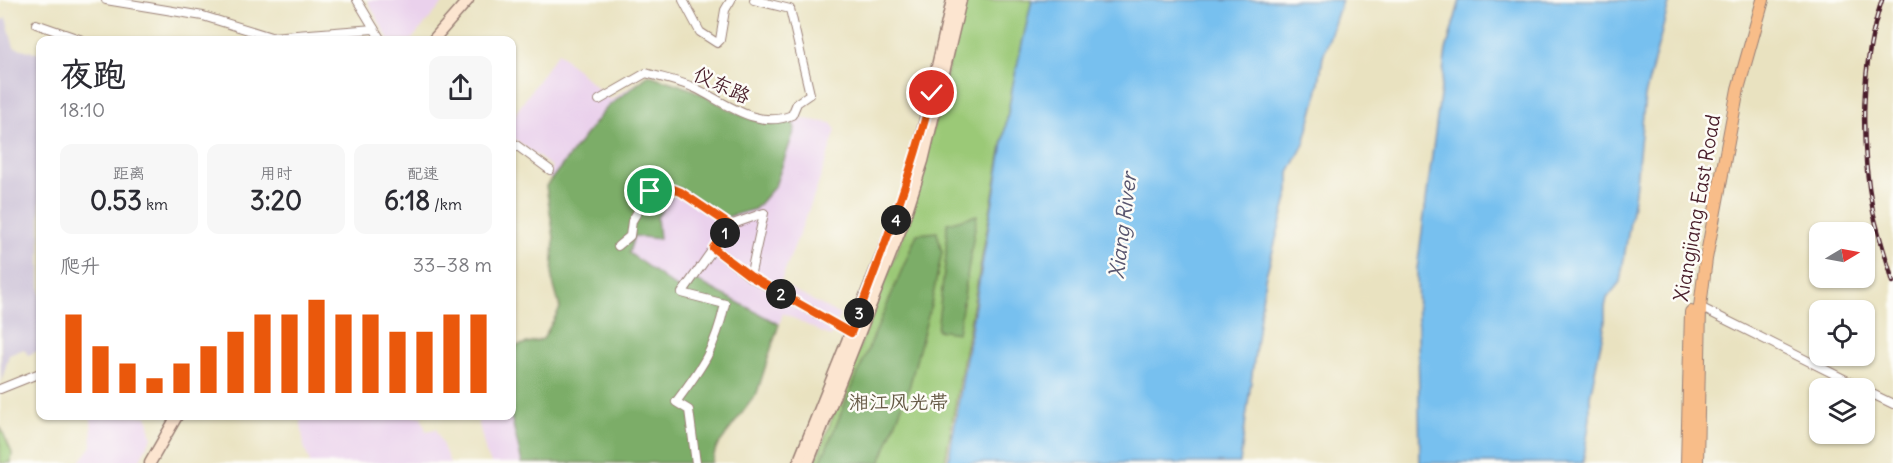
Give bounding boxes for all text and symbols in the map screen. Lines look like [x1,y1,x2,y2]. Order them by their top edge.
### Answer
text: 夜跑 [60,53,126,95]
button: share [429,56,492,119]
street label: 仪东路 [690,61,756,109]
pin [906,67,957,118]
icon: check [915,76,948,109]
text: 18:10 [60,97,105,122]
street label: Xiangjiang East Road [1668,112,1725,303]
text: 距离 [113,163,145,183]
text: 用时 [260,163,292,183]
text: 配速 [407,163,439,183]
pin [624,165,675,216]
water label: Xiang River [1103,169,1143,281]
icon: arrive [633,174,666,207]
text: 0.53 [90,184,142,217]
text: 3:20 [250,184,302,217]
text: 6:18 [384,184,430,217]
text: km [142,194,168,214]
text: /km [430,194,462,214]
pin: 4 [881,205,911,235]
text: 4 [891,210,901,230]
pin: 1 [710,218,740,248]
north arrow [1809,222,1875,288]
map controls [1809,222,1875,444]
text: 1 [722,223,728,243]
text: 33–38 m [413,252,492,277]
text: 爬升 [60,253,100,278]
pin: 2 [766,279,796,309]
text: 2 [777,284,785,304]
pin: 3 [844,298,874,328]
button: locate [1809,300,1875,366]
text: 3 [854,303,864,323]
button: layers [1809,378,1875,444]
park label: 湘江风光带 [849,389,949,414]

